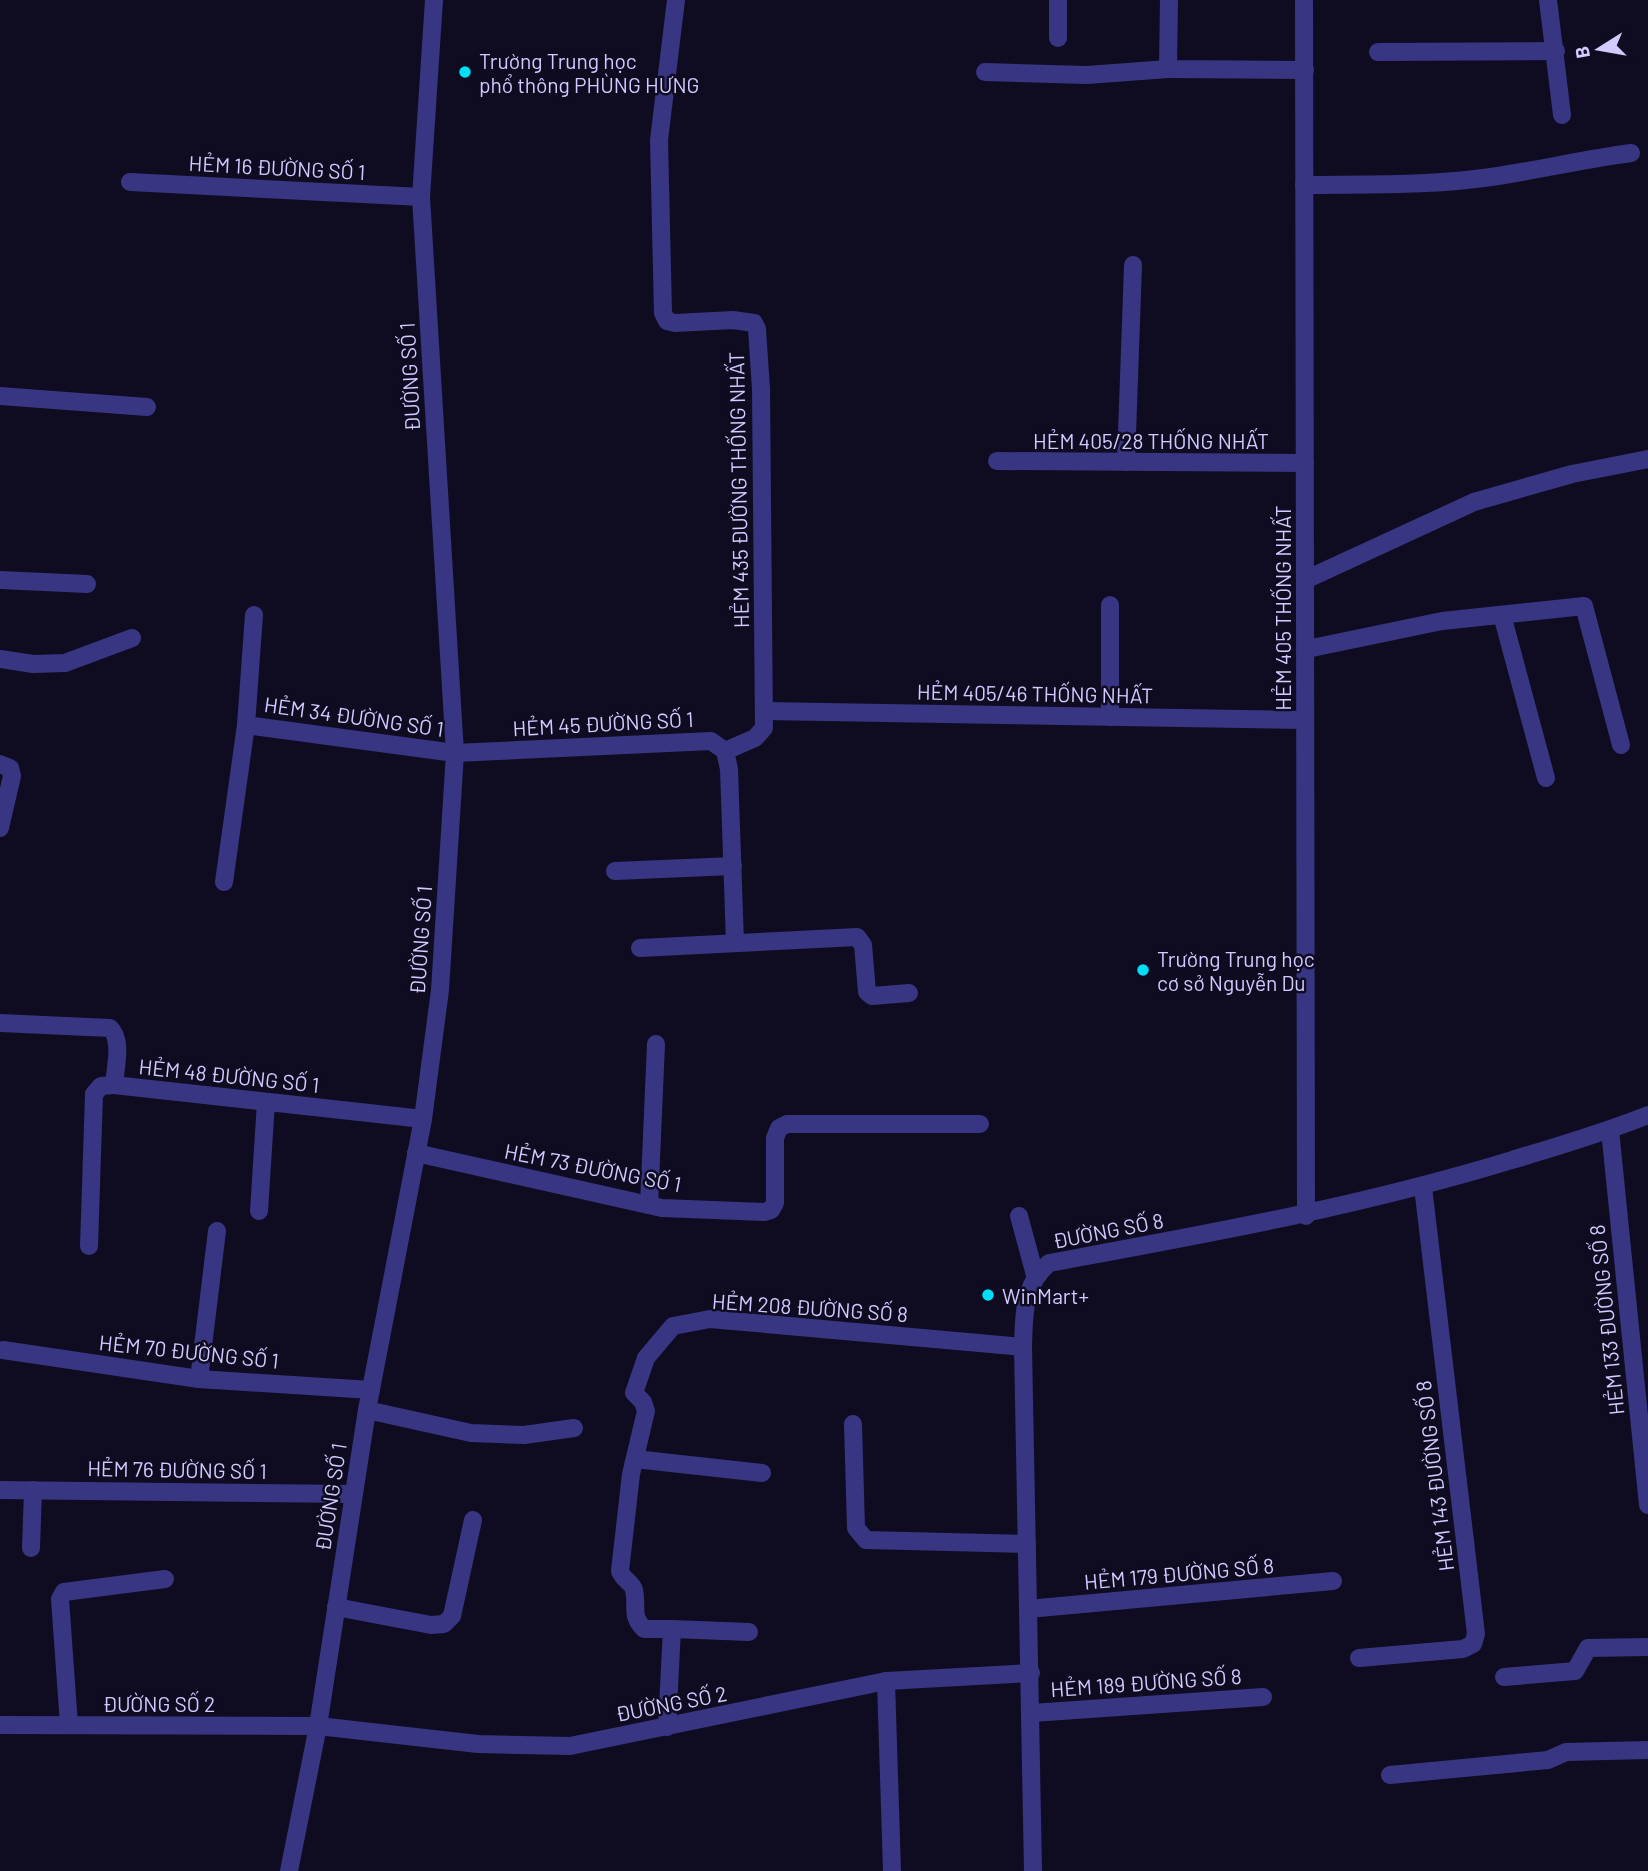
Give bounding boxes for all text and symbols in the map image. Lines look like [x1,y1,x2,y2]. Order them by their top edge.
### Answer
north arrow [1564,14,1634,84]
text: B [1569,44,1594,60]
place label: Trường Trung học phổ thông PHÙNG HƯNG [479,48,699,97]
marker: Trường Trung học phổ thông PHÙNG HƯNG [457,64,473,80]
street label: HẺM 16 ĐƯỜNG SỐ 1 [188,150,366,184]
street label: ĐƯỜNG SỐ 1 [394,322,424,432]
street label: HẺM 435 ĐƯỜNG THỐNG NHẤT [723,352,753,628]
street label: HẺM 405/28 THỐNG NHẤT [1033,428,1269,453]
street label: HẺM 405 THỐNG NHẤT [1270,505,1295,711]
street label: HẺM 405/46 THỐNG NHẤT [917,678,1153,708]
street label: HẺM 34 ĐƯỜNG SỐ 1 [263,691,445,741]
street label: HẺM 45 ĐƯỜNG SỐ 1 [512,706,694,740]
street label: ĐƯỜNG SỐ 1 [404,885,436,995]
place label: Trường Trung học cơ sở Nguyễn Du [1157,946,1315,995]
marker: Trường Trung học cơ sở Nguyễn Du [1135,962,1151,978]
street label: HẺM 48 ĐƯỜNG SỐ 1 [138,1053,320,1097]
street label: HẺM 73 ĐƯỜNG SỐ 1 [503,1138,683,1196]
street label: ĐƯỜNG SỐ 8 [1050,1207,1166,1253]
street label: HẺM 133 ĐƯỜNG SỐ 8 [1584,1224,1628,1416]
place label: WinMart+ [1002,1283,1089,1308]
marker: WinMart+ [980,1287,996,1303]
street label: HẺM 208 ĐƯỜNG SỐ 8 [711,1288,909,1326]
street label: HẺM 70 ĐƯỜNG SỐ 1 [98,1329,280,1373]
street label: HẺM 143 ĐƯỜNG SỐ 8 [1410,1379,1458,1573]
street label: ĐƯỜNG SỐ 1 [309,1441,351,1553]
street label: HẺM 76 ĐƯỜNG SỐ 1 [87,1455,267,1483]
street label: HẺM 179 ĐƯỜNG SỐ 8 [1083,1552,1275,1594]
street label: HẺM 189 ĐƯỜNG SỐ 8 [1050,1663,1242,1701]
street label: ĐƯỜNG SỐ 2 [613,1680,729,1726]
street label: ĐƯỜNG SỐ 2 [103,1691,215,1716]

